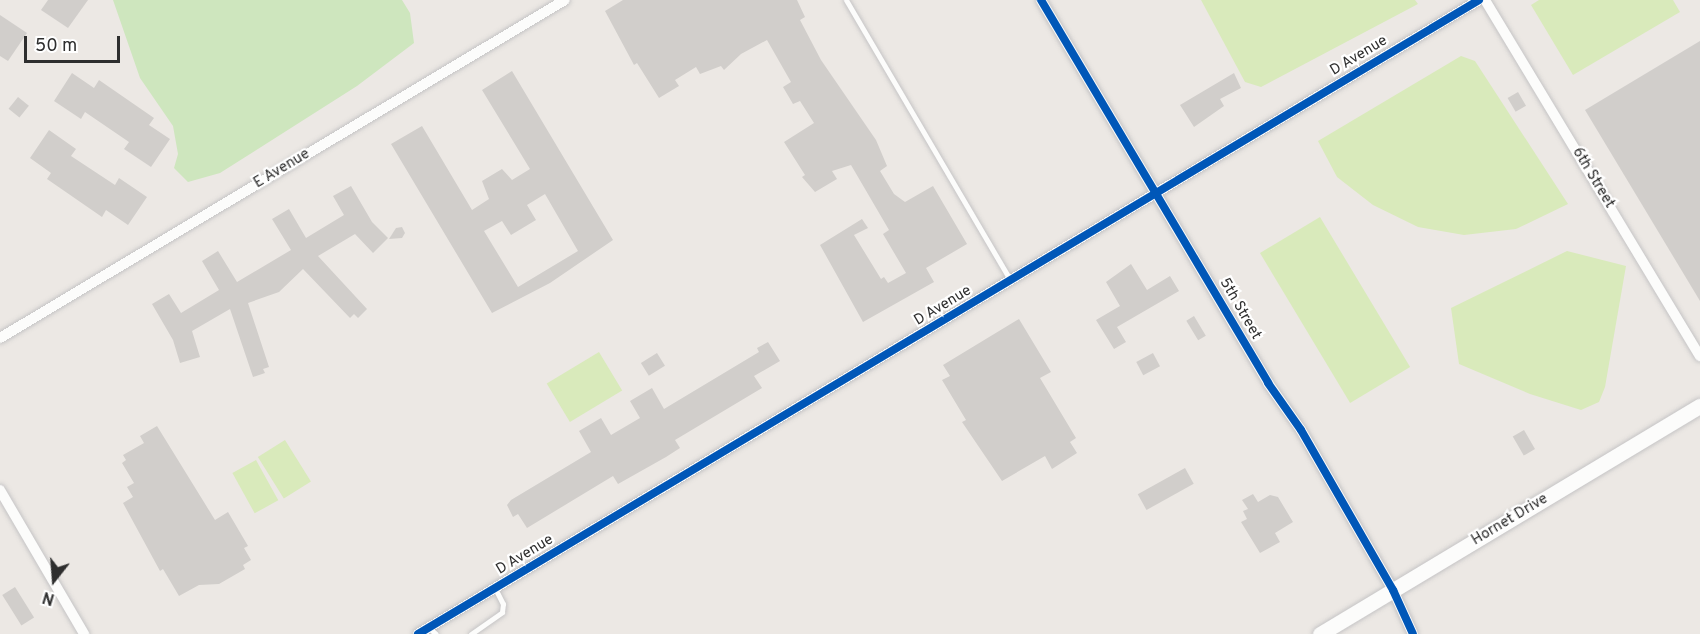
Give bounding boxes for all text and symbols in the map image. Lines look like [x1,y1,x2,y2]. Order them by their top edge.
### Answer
scale bar [27,24,123,62]
street label: D Avenue [1327,32,1391,80]
text: 50 m [35,35,77,58]
street label: 6th Street [1568,144,1618,212]
street label: E Avenue [251,145,313,193]
street label: 5th Street [1215,275,1265,343]
street label: D Avenue [911,282,975,330]
street label: Hornet Drive [1469,490,1551,550]
street label: D Avenue [493,531,557,579]
north arrow [24,550,84,610]
text: N [40,586,57,608]

